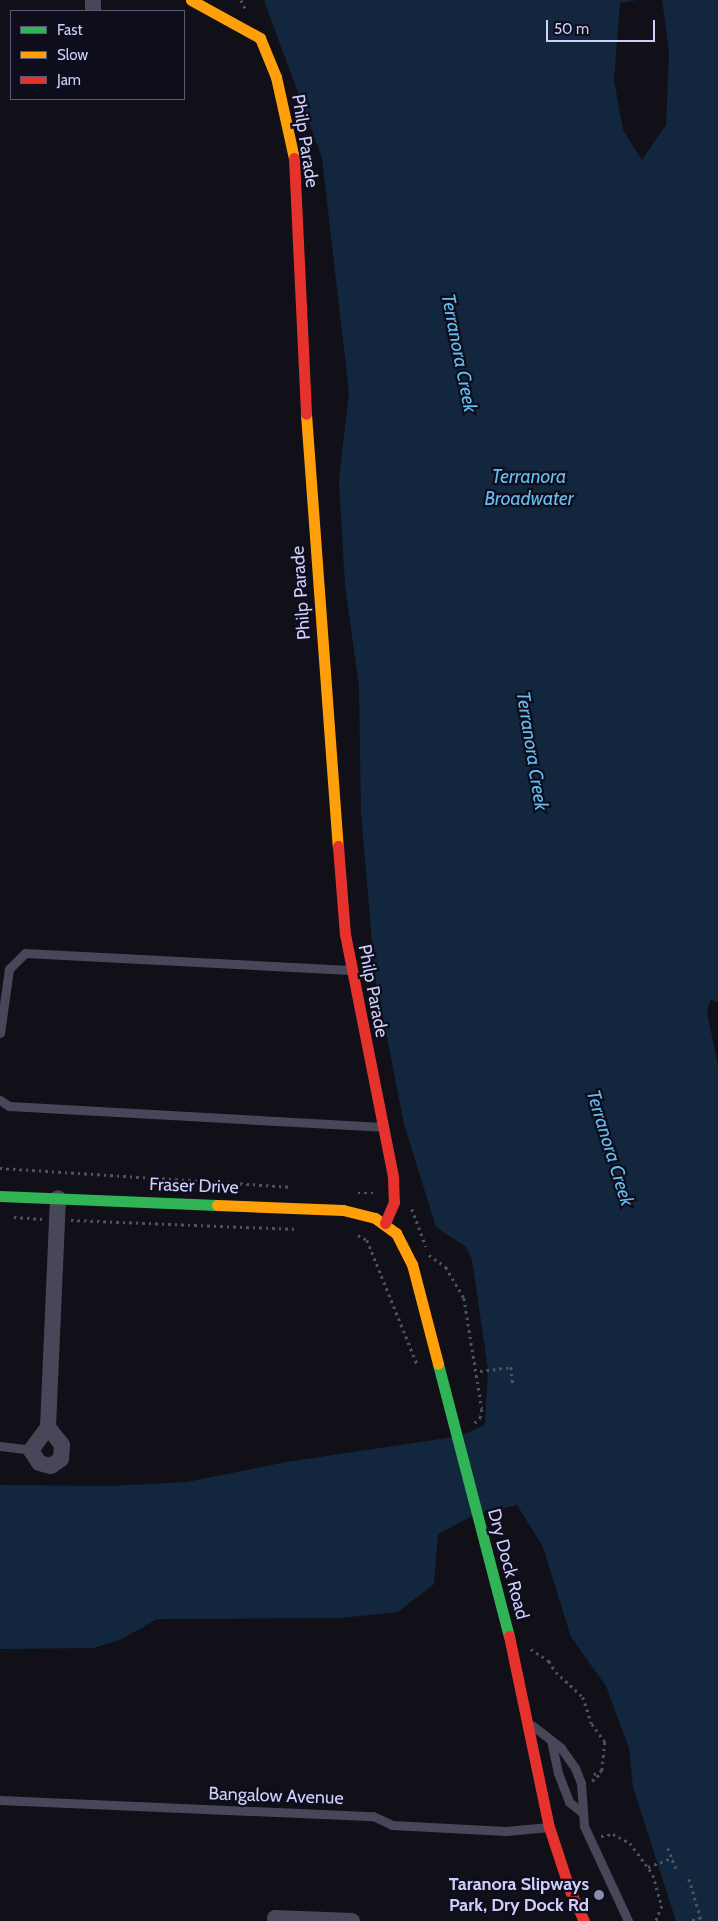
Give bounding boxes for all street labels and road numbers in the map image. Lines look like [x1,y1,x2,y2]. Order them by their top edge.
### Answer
street label: Philp Parade [287,93,323,189]
street label: Philp Parade [287,545,315,641]
street label: Philp Parade [353,943,393,1039]
street label: Fraser Drive [149,1174,239,1198]
street label: Dry Dock Road [483,1506,533,1622]
street label: Bangalow Avenue [208,1783,344,1809]

